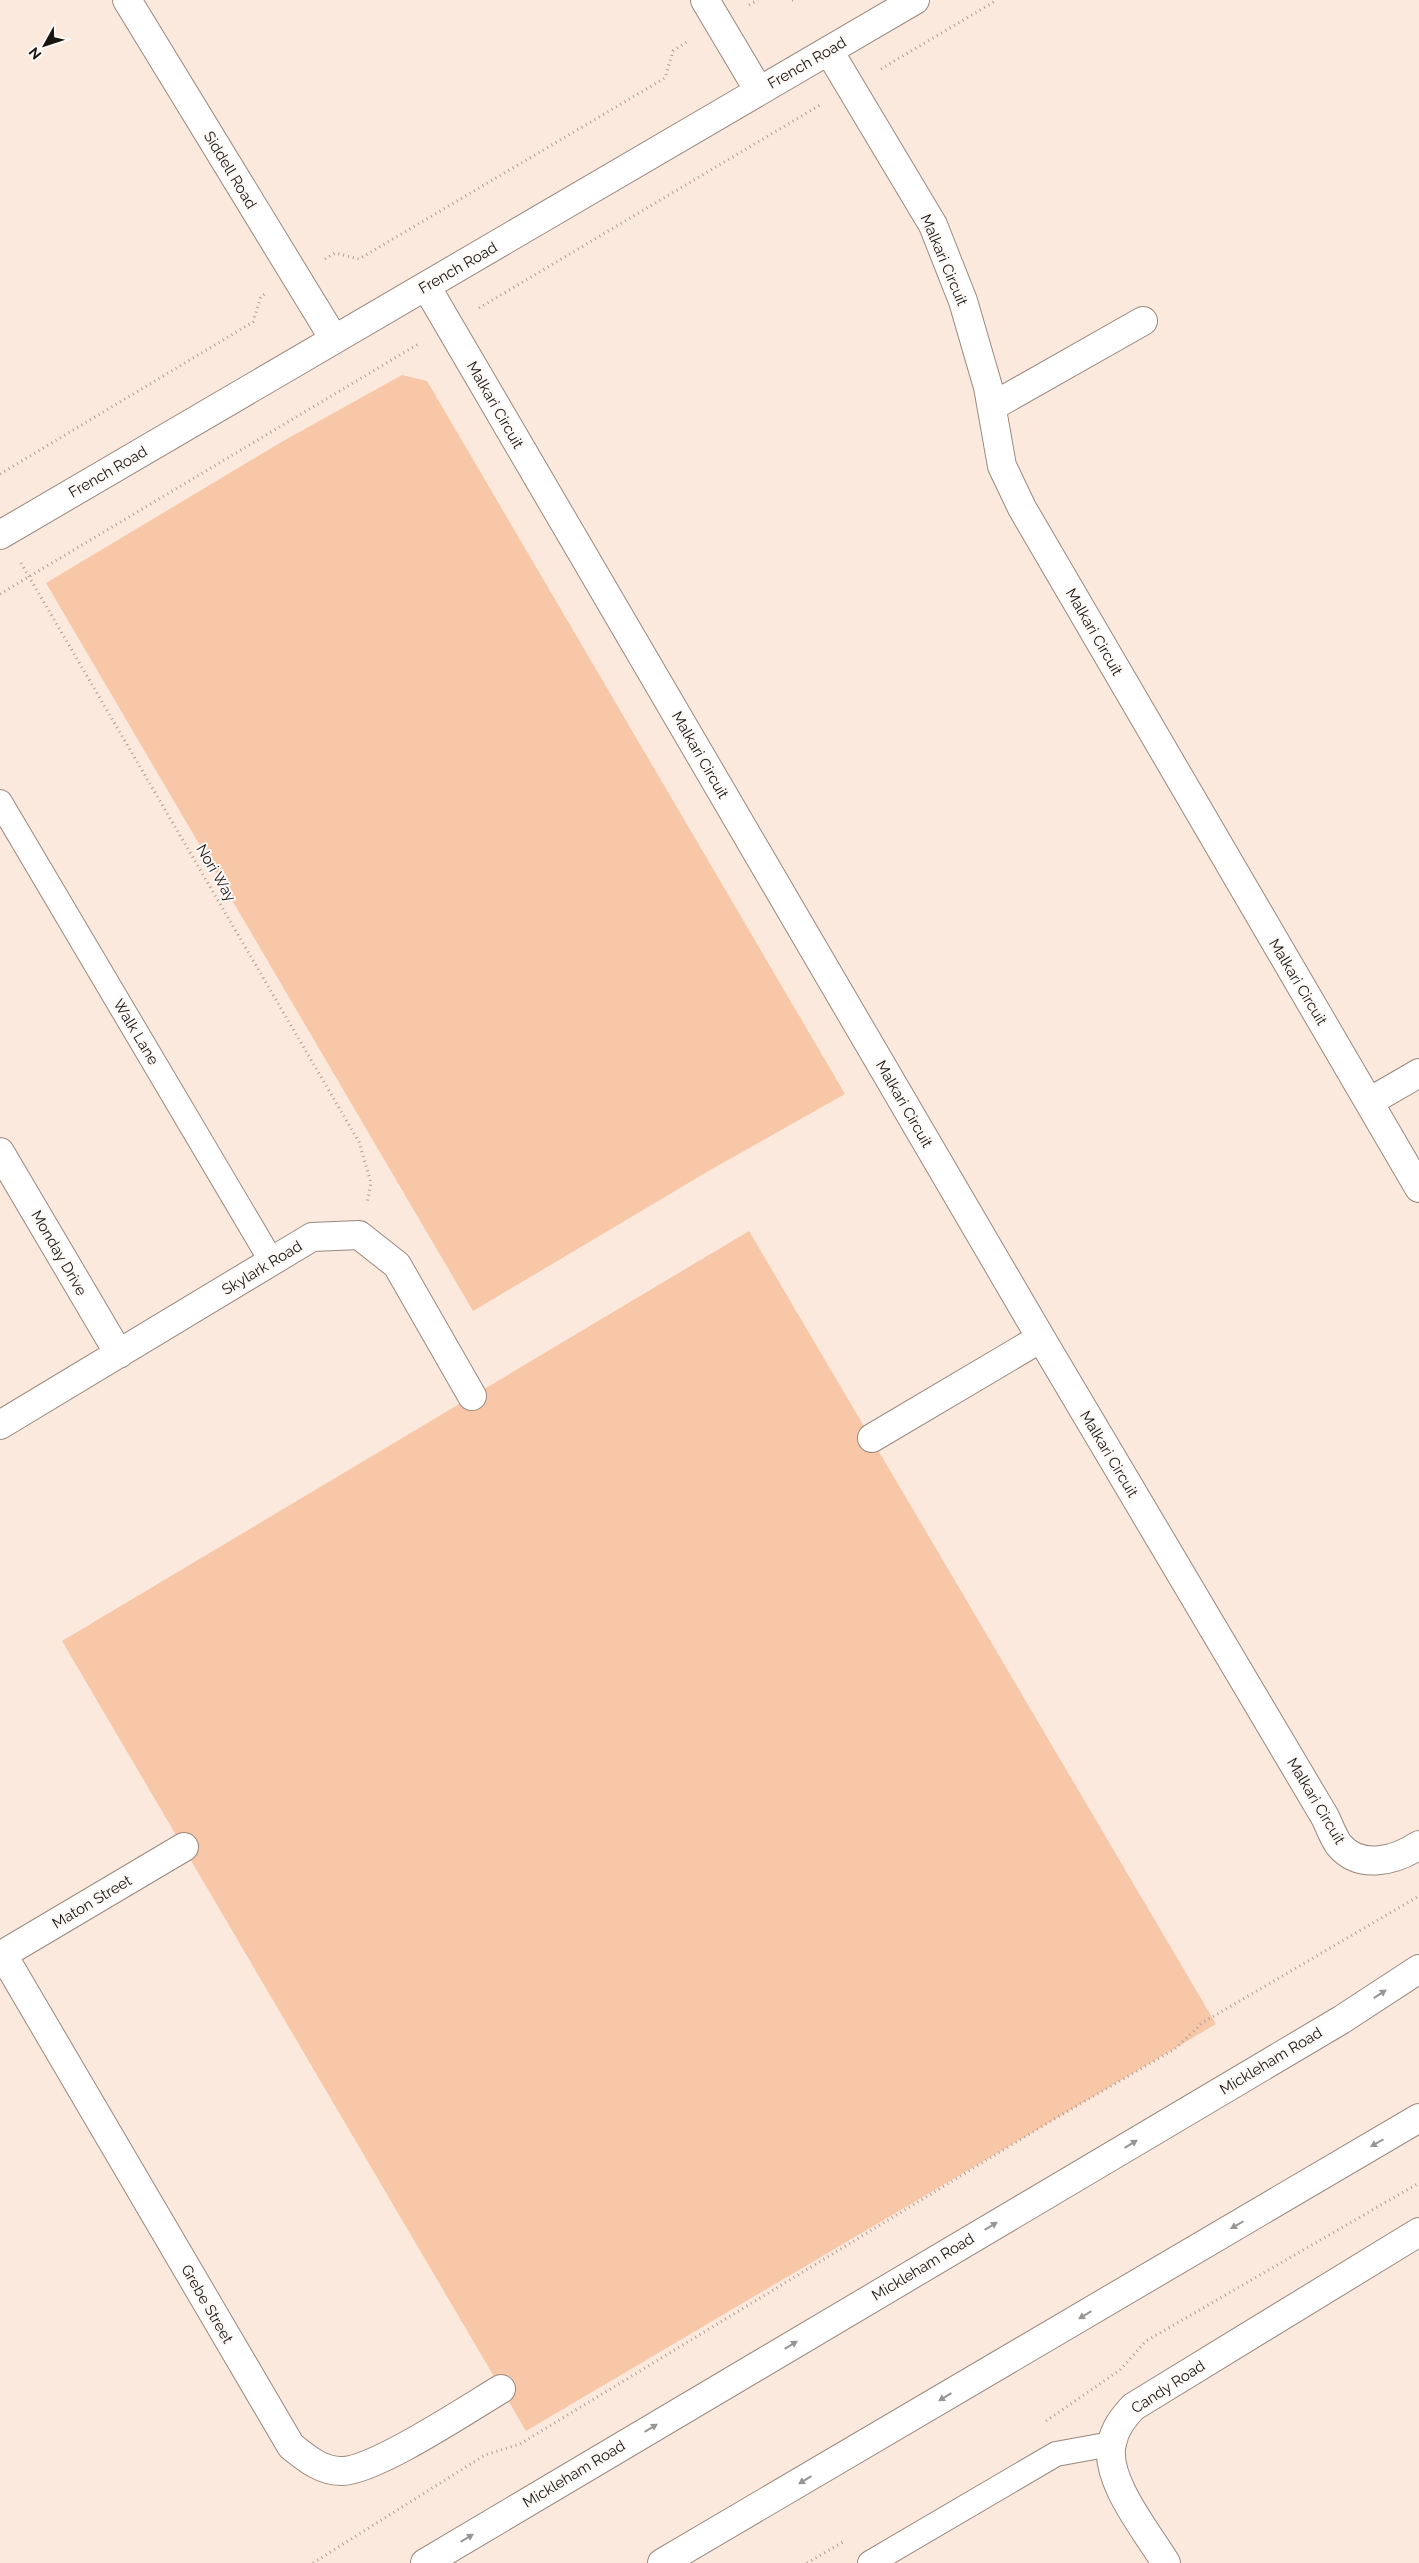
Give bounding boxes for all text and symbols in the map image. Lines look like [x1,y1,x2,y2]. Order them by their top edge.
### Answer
north arrow [20,20,70,70]
street label: French Road [765,33,849,93]
text: N [25,44,45,63]
street label: Siddell Road [200,128,260,212]
street label: Malkari Circuit [917,211,971,309]
street label: French Road [416,238,500,298]
street label: Malkari Circuit [463,358,527,452]
street label: French Road [66,442,150,502]
street label: Malkari Circuit [1062,585,1126,679]
street label: Malkari Circuit [668,708,732,802]
street label: Nori Way [192,841,240,905]
street label: Malkari Circuit [1265,935,1331,1029]
street label: Walk Lane [109,996,163,1068]
street label: Malkari Circuit [872,1057,936,1151]
street label: Monday Drive [27,1207,91,1299]
street label: Skylark Road [219,1237,305,1299]
street label: Malkari Circuit [1076,1407,1142,1501]
street label: Malkari Circuit [1283,1754,1349,1848]
street label: Maton Street [49,1871,135,1933]
one-way arrow [1373,1990,1387,1999]
street label: Mickleham Road [1217,2023,1325,2099]
one-way arrow [1370,2138,1384,2147]
one-way arrow [1125,2139,1138,2148]
one-way arrow [1230,2220,1243,2229]
one-way arrow [985,2222,998,2231]
street label: Mickleham Road [869,2229,977,2305]
street label: Grebe Street [177,2261,237,2347]
one-way arrow [1078,2310,1091,2319]
one-way arrow [784,2340,797,2349]
street label: Candy Road [1128,2357,1208,2417]
one-way arrow [938,2393,951,2402]
one-way arrow [645,2424,658,2433]
street label: Mickleham Road [520,2436,628,2512]
one-way arrow [798,2476,811,2485]
one-way arrow [459,2534,474,2542]

